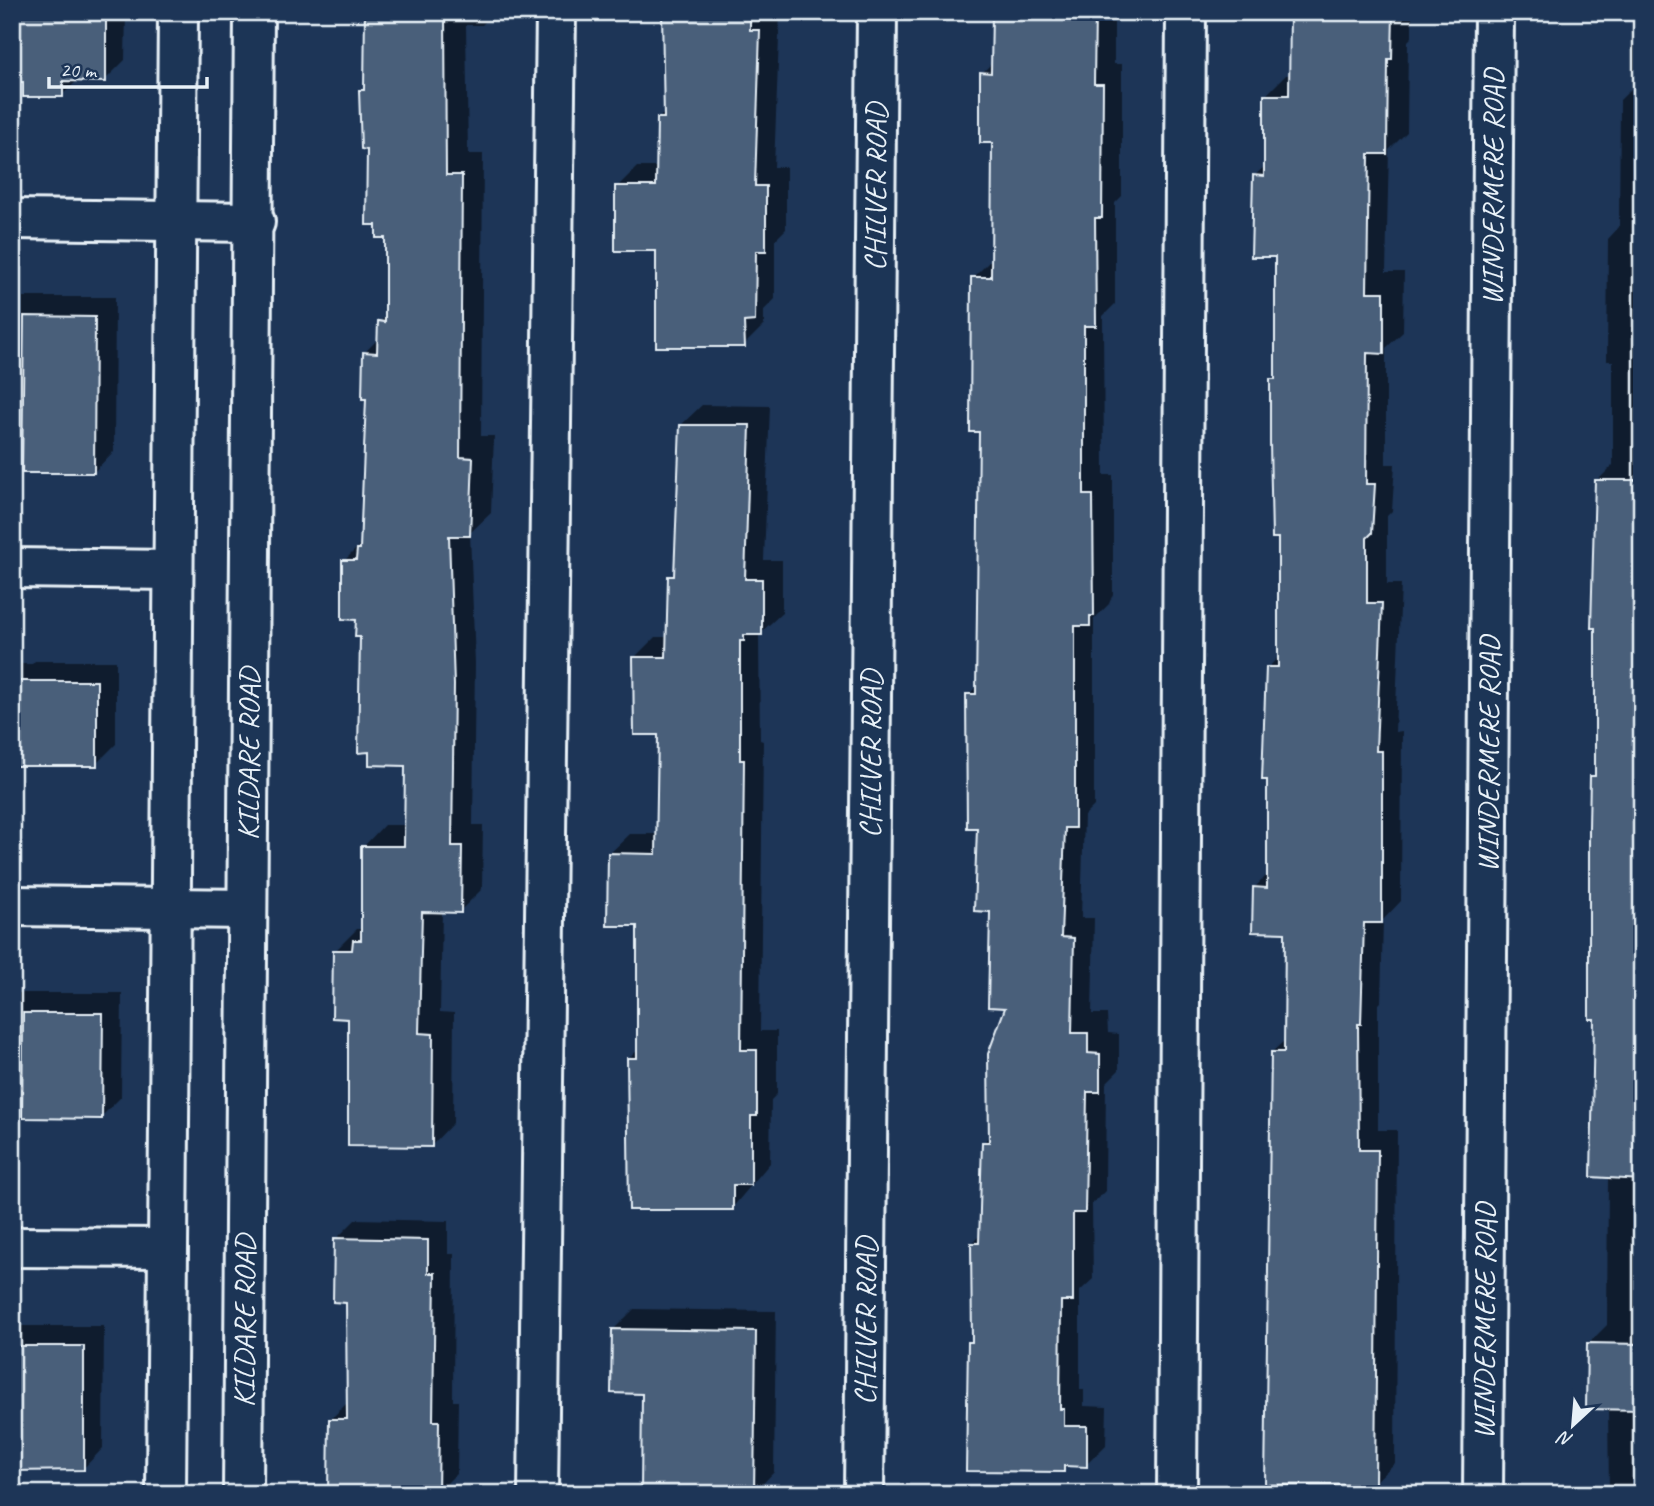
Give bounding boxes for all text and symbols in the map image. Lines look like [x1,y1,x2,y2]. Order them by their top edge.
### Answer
scale bar [49,46,206,90]
text: 20 m [60,57,98,83]
street label: WINDERMERE ROAD [1473,66,1513,305]
street label: CHILVER ROAD [856,100,895,271]
street label: WINDERMERE ROAD [1469,633,1508,872]
street label: KILDARE ROAD [229,665,268,840]
street label: CHILVER ROAD [851,667,890,838]
street label: WINDERMERE ROAD [1464,1200,1504,1439]
street label: KILDARE ROAD [225,1232,264,1407]
street label: CHILVER ROAD [846,1234,885,1405]
north arrow [1538,1390,1608,1460]
text: N [1553,1425,1577,1453]

